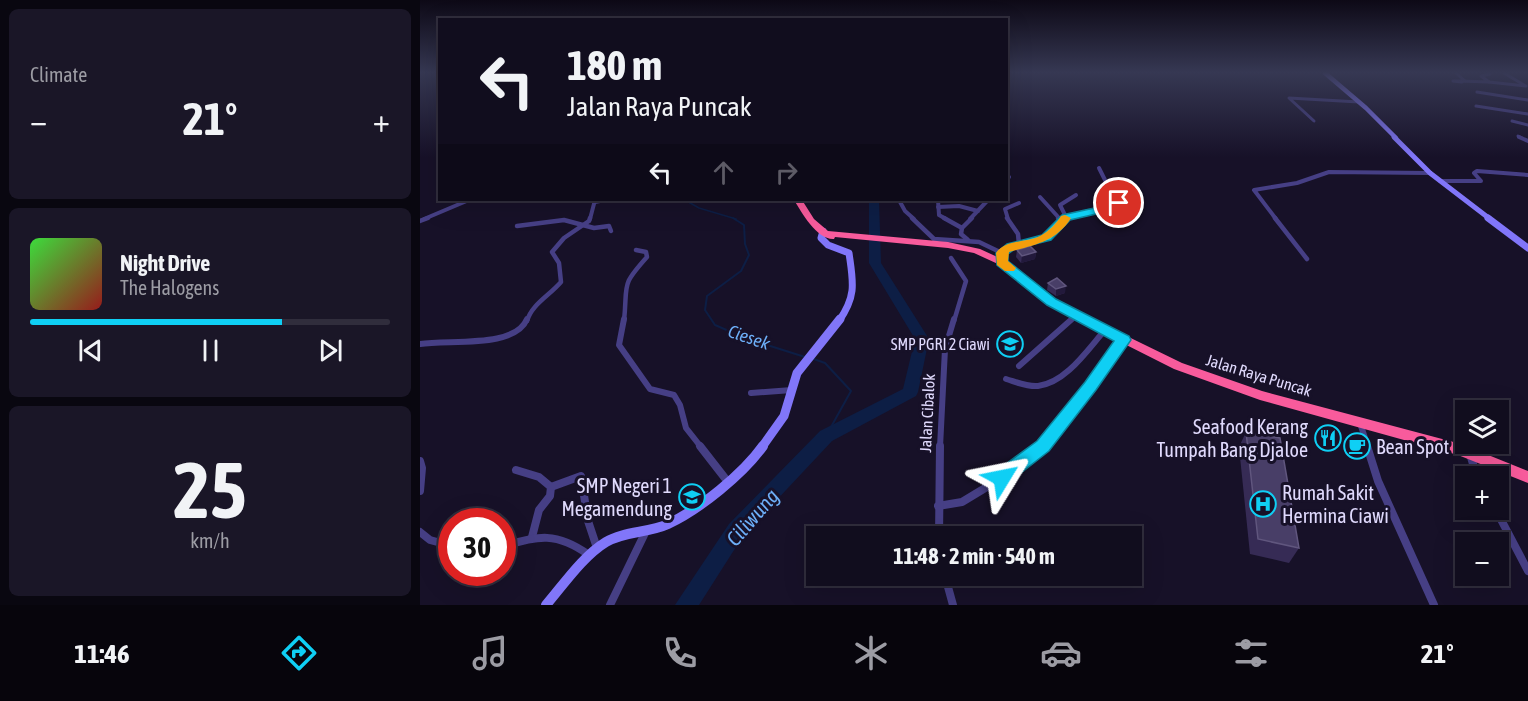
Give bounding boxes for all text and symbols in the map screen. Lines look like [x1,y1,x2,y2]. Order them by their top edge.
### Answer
text: 180 m [567,41,662,89]
icon: left [468,42,546,120]
text: Climate [30,63,87,86]
text: Jalan Raya Puncak [567,91,752,122]
text: 21° [183,93,237,145]
text: − [30,101,47,139]
text: + [373,101,390,139]
icon: left [644,156,677,189]
icon: ahead [707,156,740,189]
icon: right [770,156,803,189]
pin [1093,177,1144,228]
icon: arrive [1102,186,1135,219]
text: Night Drive [120,250,210,276]
text: The Halogens [120,276,219,299]
water label: Ciesek [725,320,774,354]
school or university icon: SMP PGRI 2 Ciawi [995,329,1025,359]
icon: previous [74,334,107,367]
icon: pause [194,334,227,367]
icon: next [314,334,347,367]
place label: SMP PGRI 2 Ciawi [891,335,990,353]
street label: Jalan Raya Puncak [1204,350,1314,401]
street label: Jalan Cibalok [916,373,938,453]
map controls [1455,400,1509,586]
button: layers [1455,400,1509,454]
place label: Seafood Kerang Tumpah Bang Djaloe [1156,415,1308,461]
restaurant icon: Seafood Kerang Tumpah Bang Djaloe [1313,423,1343,453]
cafe icon: Bean Spot [1342,431,1372,461]
place label: Bean Spot [1376,435,1450,458]
text: 25 [173,445,247,535]
position arrow [970,446,1034,510]
button: + [1455,466,1509,520]
place label: SMP Negeri 1 Megamendung [561,474,672,520]
place label: Rumah Sakit Hermina Ciawi [1282,481,1389,527]
school or university icon: SMP Negeri 1 Megamendung [677,482,707,512]
water label: Ciliwung [721,484,783,550]
hospital icon: Rumah Sakit Hermina Ciawi [1248,489,1278,519]
speed limit sign: 30 [438,508,516,586]
text: km/h [190,529,230,552]
button: − [1455,532,1509,586]
text: 11:48 · 2 min · 540 m [893,543,1055,569]
icon: directions [278,632,320,674]
icon: music [469,632,511,674]
icon: phone [659,632,701,674]
icon: climate [850,632,892,674]
icon: car [1040,632,1082,674]
icon: filters [1230,632,1272,674]
text: 11:46 [74,638,130,669]
text: 21° [1421,638,1454,669]

